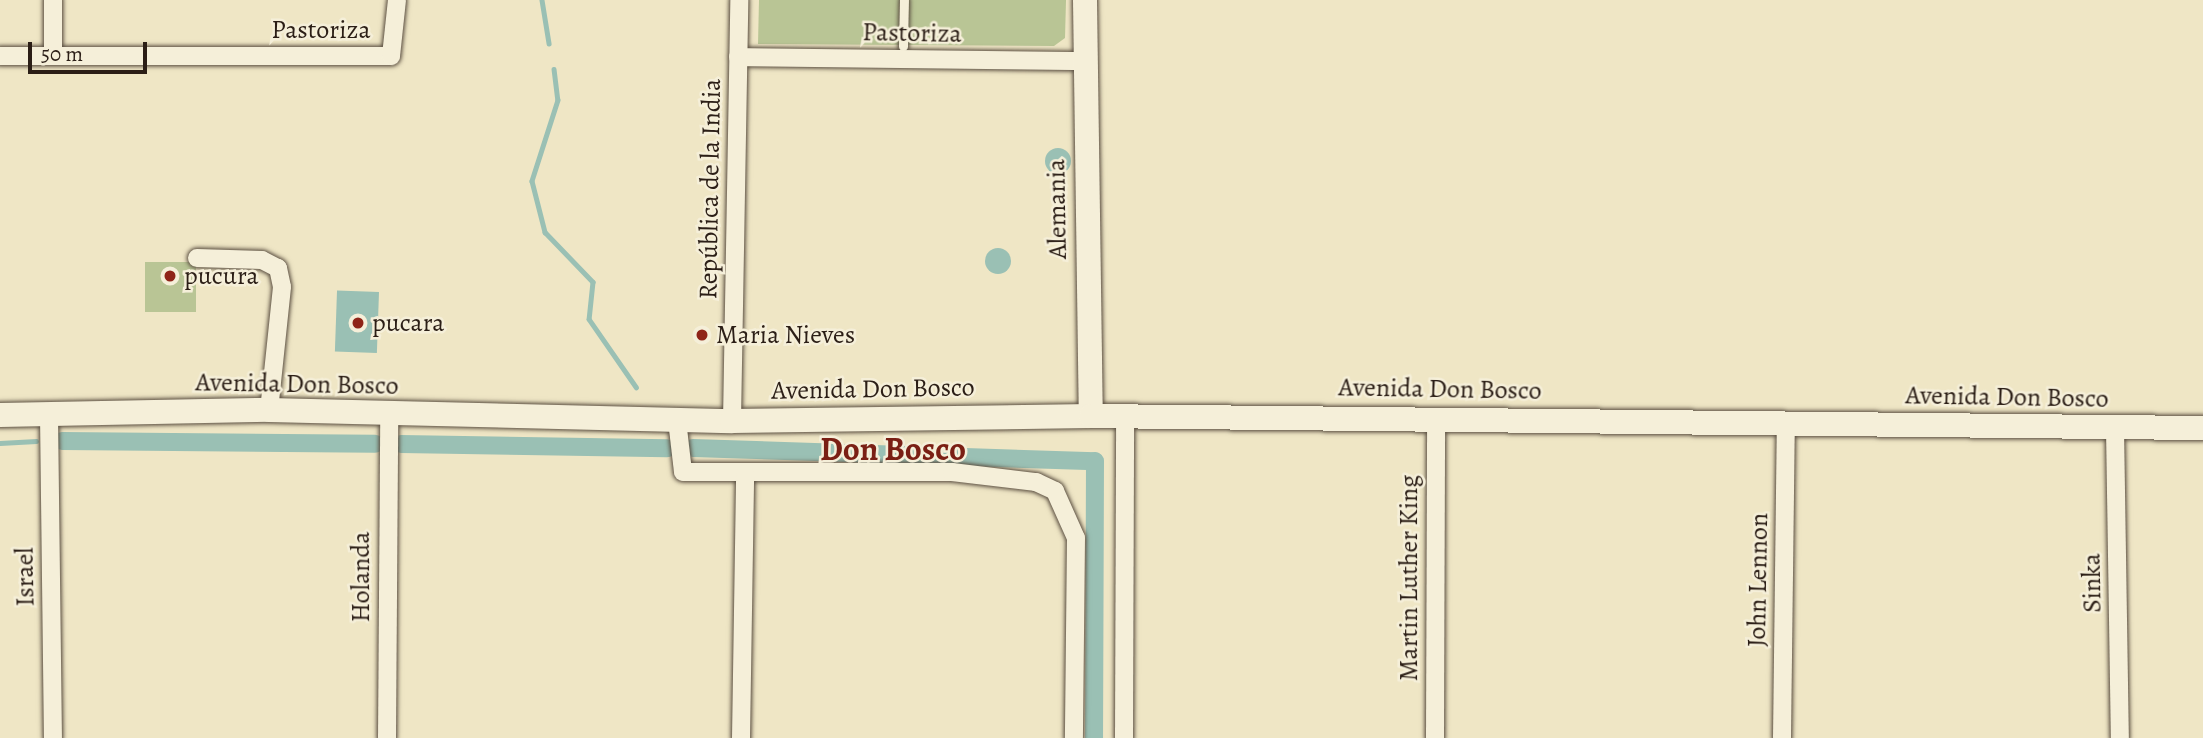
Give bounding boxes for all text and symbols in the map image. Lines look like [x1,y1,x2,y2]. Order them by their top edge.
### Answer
street label: Pastoriza [271,14,371,46]
street label: Pastoriza [862,17,962,49]
scale bar [32,28,150,72]
text: 50 m [41,40,83,68]
street label: República de la India [692,78,728,300]
street label: Alemania [1041,159,1073,259]
place label: pucura [184,260,259,292]
marker: pucura [162,268,178,284]
place label: pucara [372,307,444,339]
marker: pucara [350,315,366,331]
place label: Maria Nieves [716,319,855,351]
marker: Maria Nieves [694,327,710,343]
street label: Avenida Don Bosco [195,367,399,401]
street label: Avenida Don Bosco [771,372,975,406]
street label: Avenida Don Bosco [1338,372,1542,406]
street label: Avenida Don Bosco [1905,380,2109,414]
district label: Don Bosco [820,429,966,469]
street label: Martin Luther King [1393,475,1425,681]
street label: John Lennon [1741,513,1775,647]
street label: Holanda [345,532,377,622]
street label: Israel [9,547,41,607]
street label: Sinka [2076,553,2108,613]

